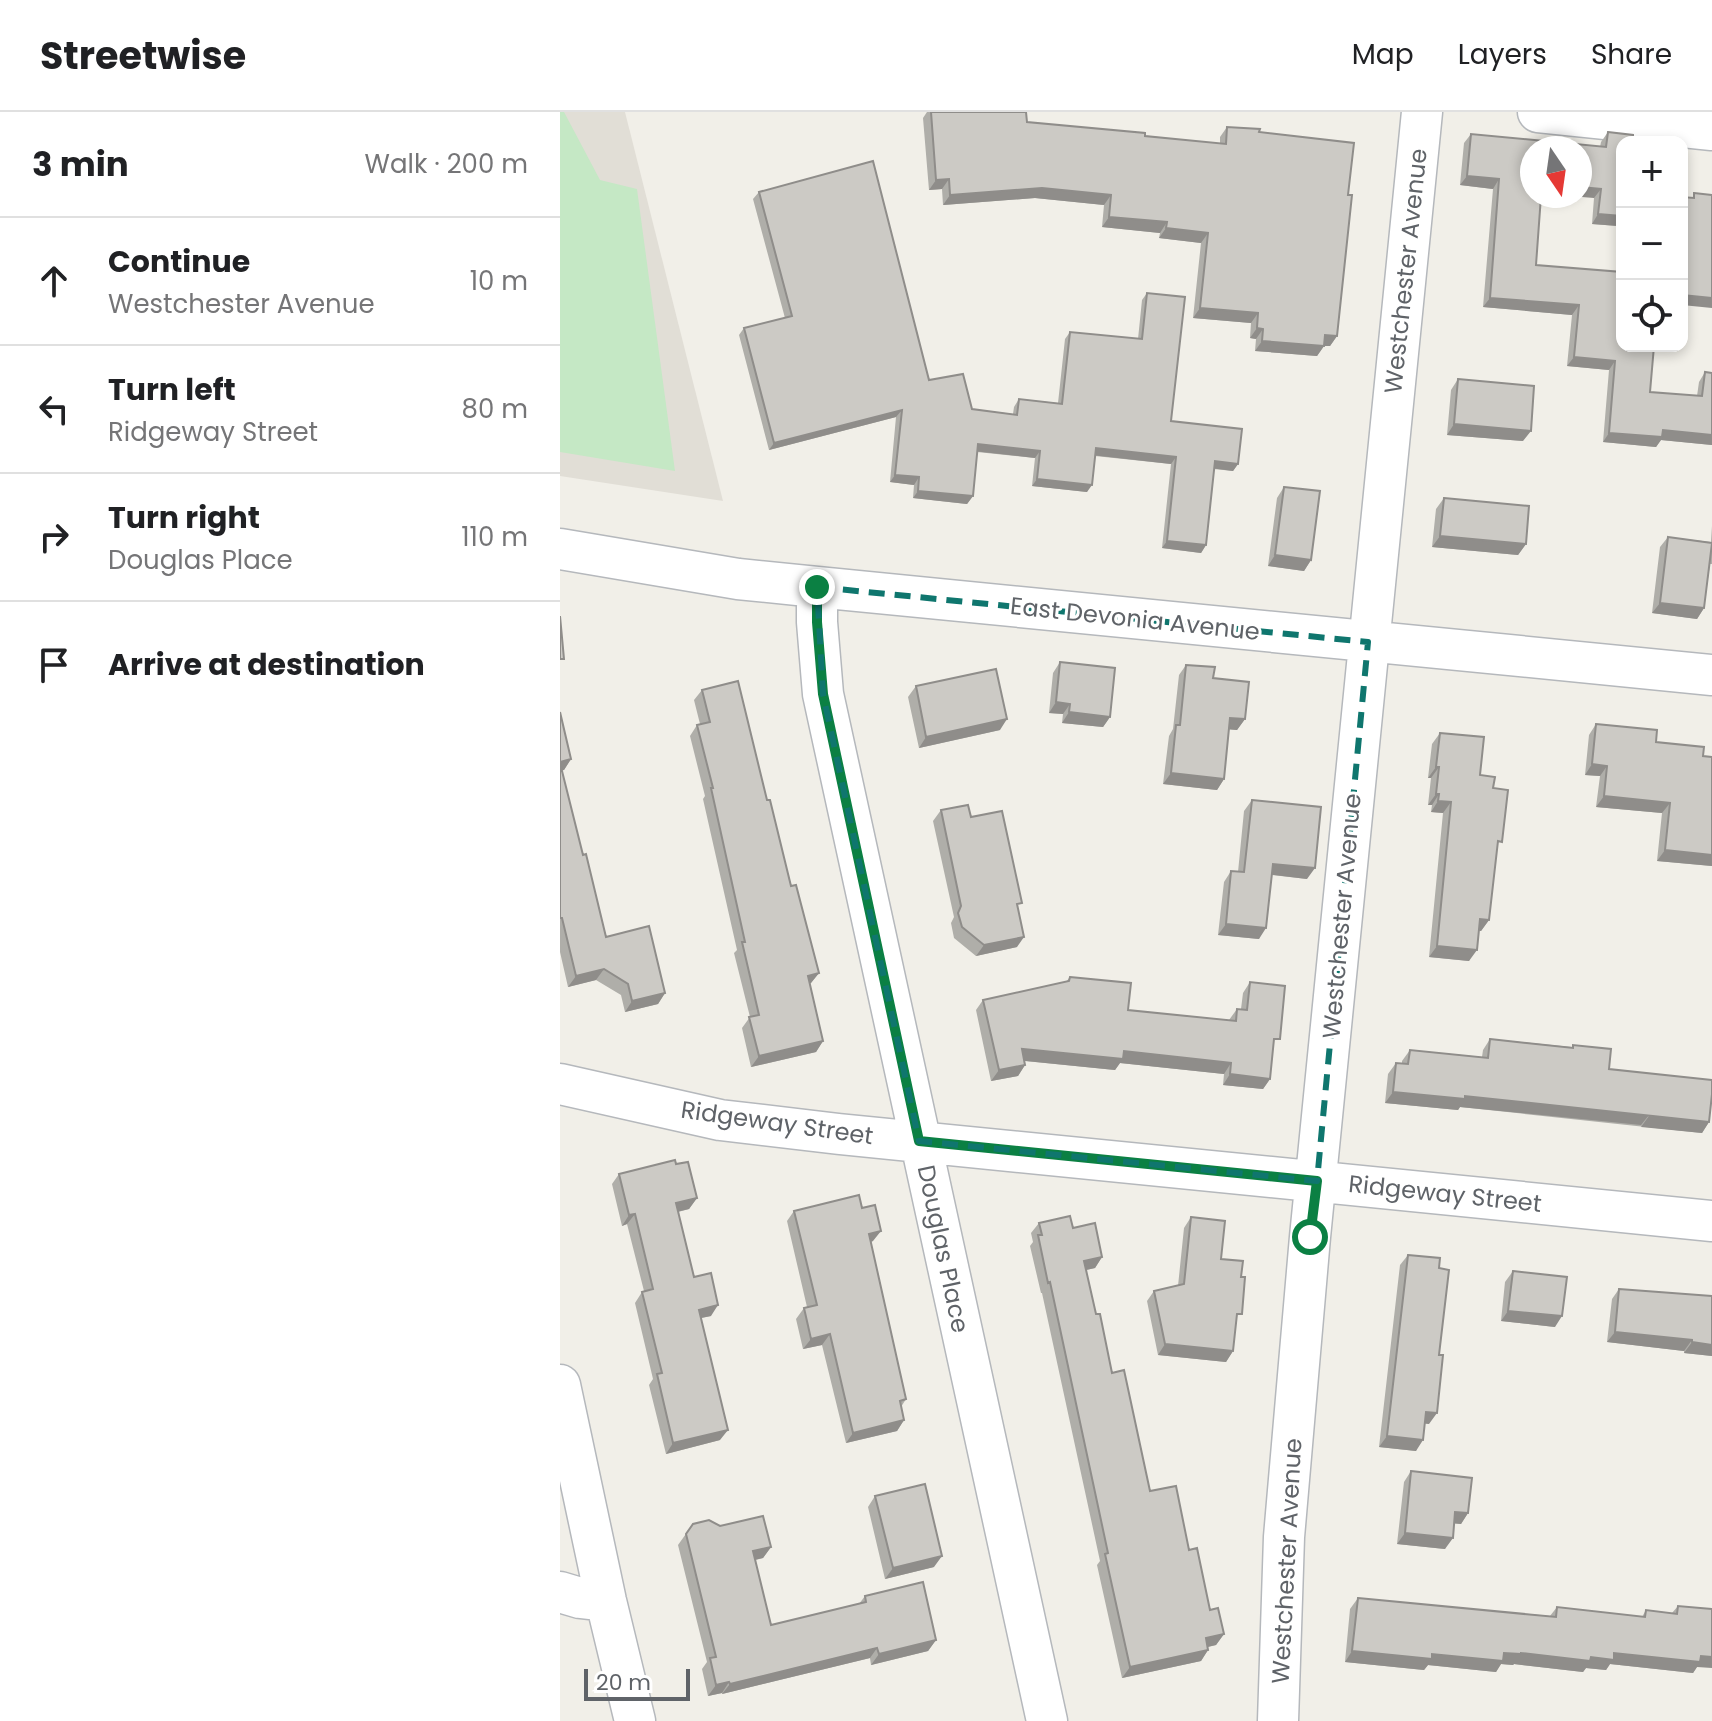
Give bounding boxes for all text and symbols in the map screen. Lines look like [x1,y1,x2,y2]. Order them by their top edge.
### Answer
text: Streetwise [40,29,246,82]
text: Map [1352,35,1414,74]
text: Layers [1458,35,1547,74]
text: Share [1591,35,1672,74]
north arrow [1520,136,1592,208]
map controls [1616,136,1688,352]
button: + [1616,136,1688,208]
text: 3 min [32,140,129,188]
text: Walk · 200 m [365,146,528,182]
street label: Westchester Avenue [1376,147,1435,395]
button: − [1616,208,1688,280]
text: Continue [108,240,250,283]
icon: ahead [32,259,76,303]
text: 10 m [470,263,528,299]
button: locate [1616,280,1688,352]
text: Westchester Avenue [108,286,375,322]
text: Turn left [108,368,236,411]
icon: left [32,387,76,431]
text: 80 m [462,391,528,427]
text: Ridgeway Street [108,414,318,450]
text: Turn right [108,496,260,539]
icon: right [32,515,76,559]
text: 110 m [461,519,528,555]
text: Douglas Place [108,542,293,578]
route end [799,569,835,605]
street label: East Devonia Avenue [1009,589,1262,648]
icon: arrive [32,643,76,687]
text: Arrive at destination [108,643,425,686]
street label: Westchester Avenue [1314,792,1369,1040]
street label: Ridgeway Street [679,1093,875,1152]
street label: Douglas Place [910,1162,977,1336]
street label: Ridgeway Street [1347,1167,1543,1220]
route start [1292,1219,1328,1255]
street label: Westchester Avenue [1264,1437,1309,1685]
scale bar [584,1665,690,1701]
text: 20 m [596,1667,651,1698]

